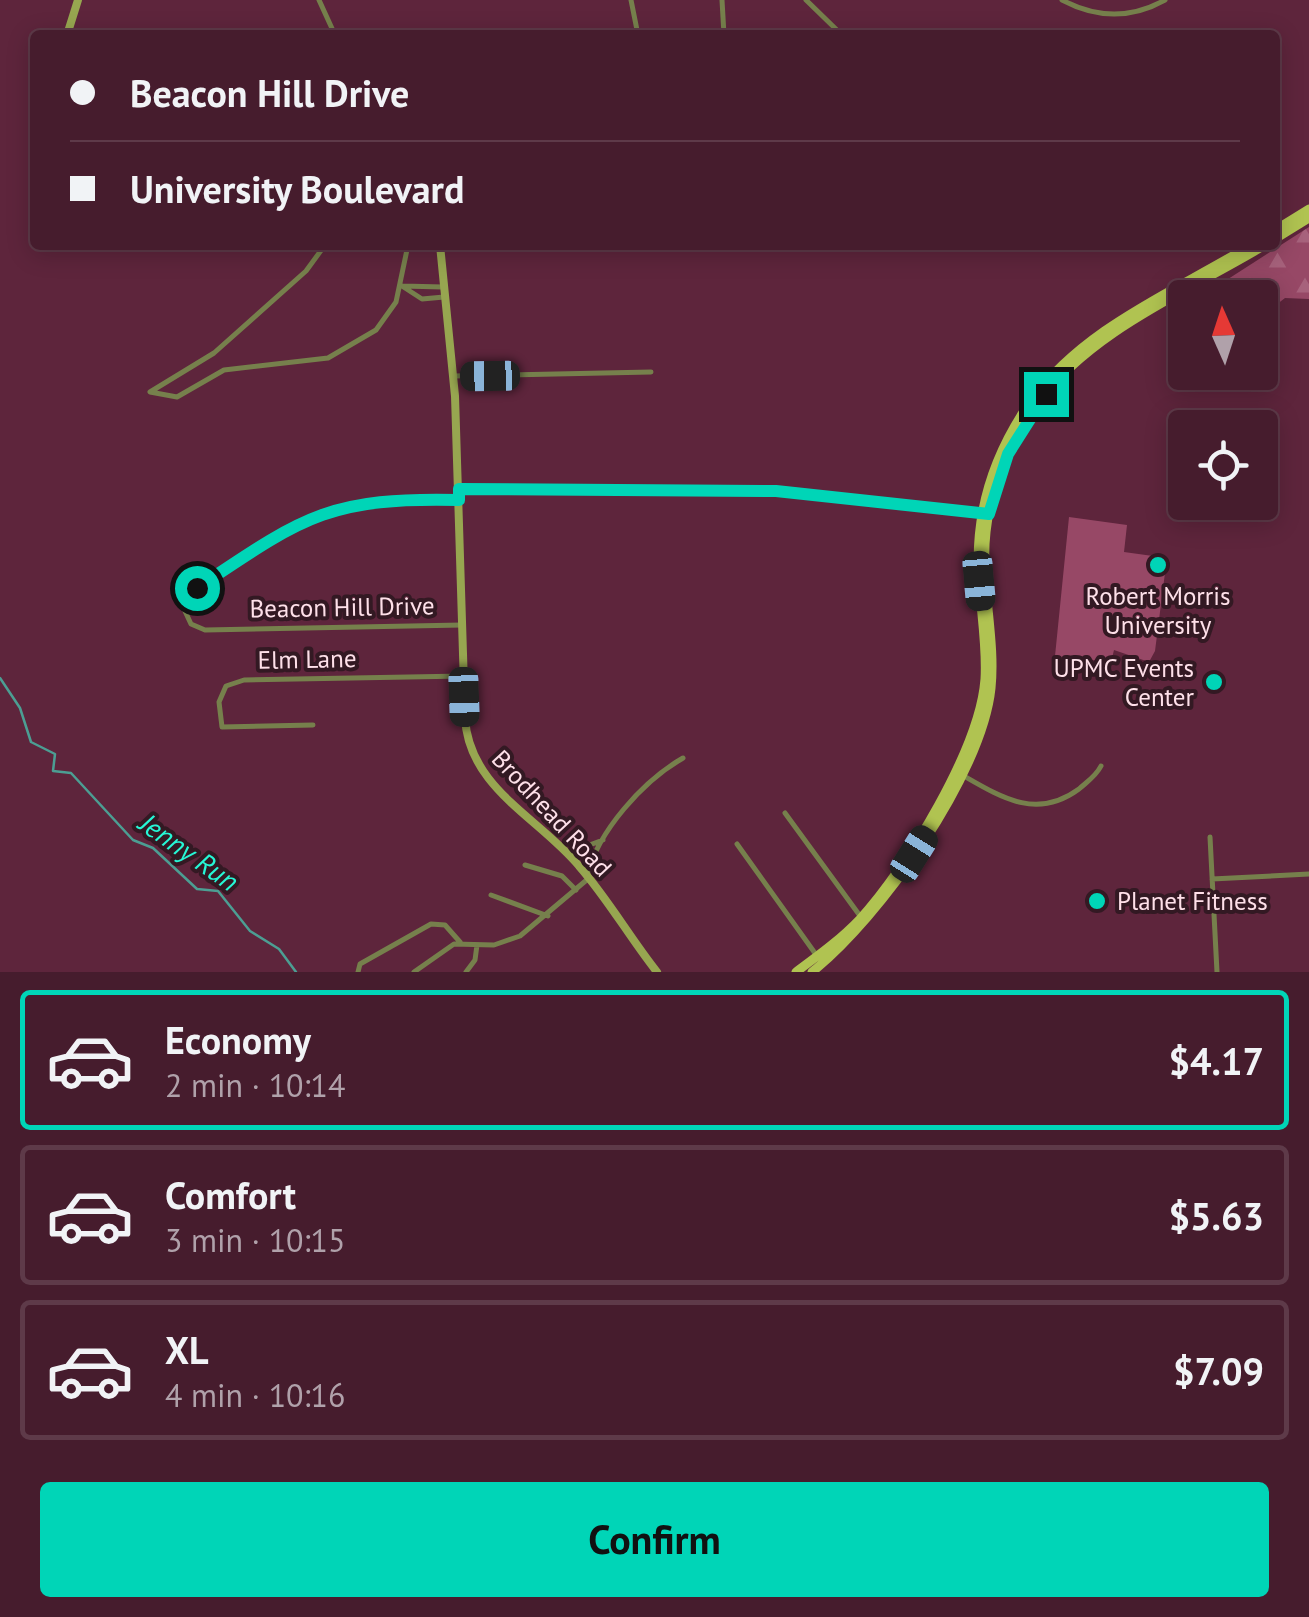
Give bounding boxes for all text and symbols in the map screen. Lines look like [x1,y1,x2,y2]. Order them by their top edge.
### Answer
text: Beacon Hill Drive [130,68,409,117]
text: University Boulevard [130,164,464,213]
north arrow [1168,280,1278,390]
map controls [1168,280,1278,520]
car [460,360,520,392]
route end [1024,372,1069,417]
button: locate [1168,410,1278,520]
car [961,550,997,612]
marker: Robert Morris University [1147,554,1169,576]
route start [175,566,220,611]
place label: Robert Morris University [1085,580,1231,641]
street label: Beacon Hill Drive [249,589,435,625]
street label: Elm Lane [257,642,357,676]
place label: UPMC Events Center [1053,652,1194,713]
car [448,666,480,728]
marker: UPMC Events Center [1203,671,1225,693]
street label: Brodhead Road [485,743,619,883]
water label: Jenny Run [131,803,246,899]
car [885,821,943,887]
place label: Planet Fitness [1117,885,1268,917]
marker: Planet Fitness [1086,890,1108,912]
icon: car [45,1015,135,1105]
text: Economy [165,1015,311,1064]
text: $4.17 [1168,1036,1264,1085]
text: 2 min · 10:14 [165,1064,345,1106]
icon: car [45,1170,135,1260]
text: Comfort [165,1170,296,1219]
text: $5.63 [1168,1191,1264,1240]
text: 3 min · 10:15 [165,1219,345,1261]
icon: car [45,1325,135,1415]
text: XL [165,1325,209,1374]
text: $7.09 [1173,1346,1264,1395]
text: 4 min · 10:16 [165,1374,345,1416]
button: Confirm [40,1482,1269,1597]

